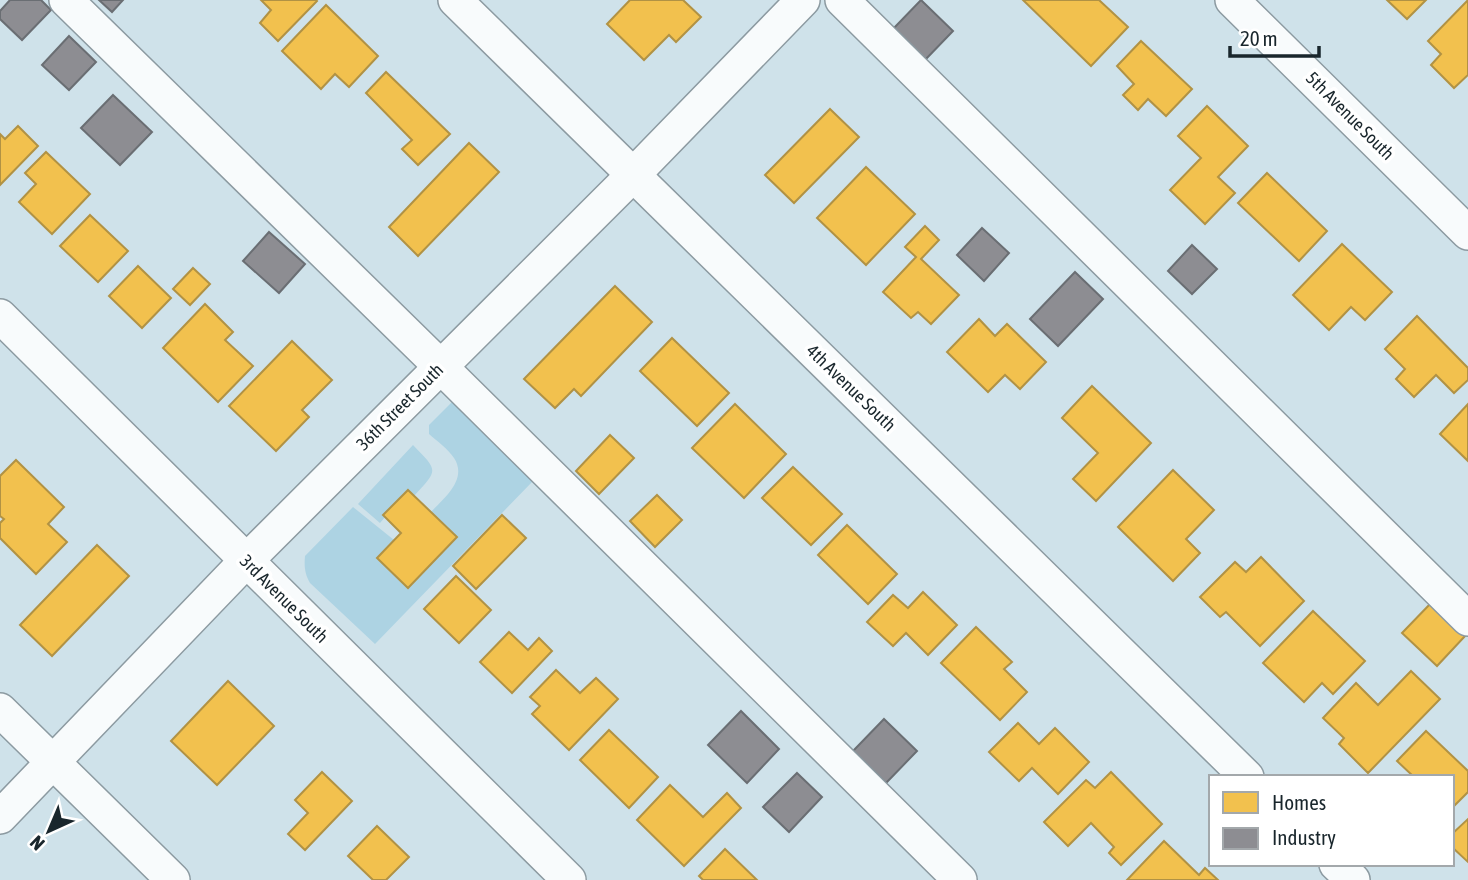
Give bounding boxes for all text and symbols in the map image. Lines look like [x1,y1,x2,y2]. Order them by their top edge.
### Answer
scale bar [1230,14,1319,58]
text: 20 m [1240,26,1278,50]
street label: 5th Avenue South [1302,67,1399,164]
street label: 4th Avenue South [802,340,900,435]
street label: 36th Street South [352,359,447,454]
street label: 3rd Avenue South [236,550,333,647]
legend [1209,775,1454,866]
text: Homes [1272,790,1326,814]
north arrow [14,796,84,866]
text: Industry [1272,825,1336,849]
text: N [26,831,49,855]

